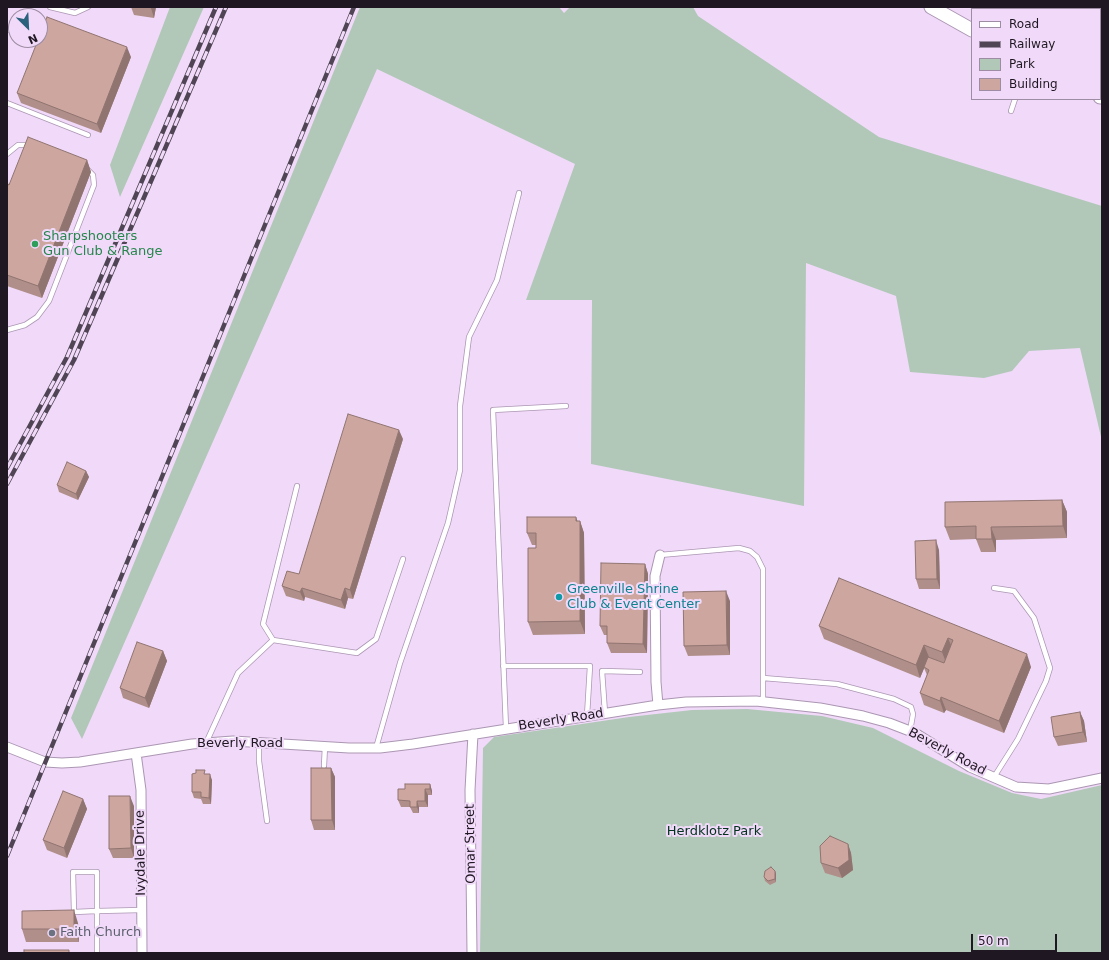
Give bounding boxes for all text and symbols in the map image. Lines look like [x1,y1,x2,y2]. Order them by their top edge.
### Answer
north arrow [8,8,48,48]
legend [971,8,1101,100]
text: Road [1009,17,1039,31]
text: N [26,31,40,46]
text: Railway [1009,37,1055,51]
text: Park [1009,57,1035,71]
text: Building [1009,77,1058,91]
place label: Sharpshooters Gun Club & Range [43,229,162,260]
marker: Sharpshooters Gun Club & Range [30,239,40,249]
place label: Greenville Shrine Club & Event Center [567,582,700,613]
marker: Greenville Shrine Club & Event Center [554,592,564,602]
street label: Beverly Road [517,706,605,734]
street label: Beverly Road [905,725,989,779]
street label: Beverly Road [197,736,283,752]
street label: Omar Street [463,804,479,884]
street label: Ivydale Drive [132,810,150,896]
park label: Herdklotz Park [667,824,761,840]
place label: Faith Church [60,925,141,941]
scale bar [973,926,1059,952]
marker: Faith Church [47,928,57,938]
text: 50 m [978,934,1009,948]

